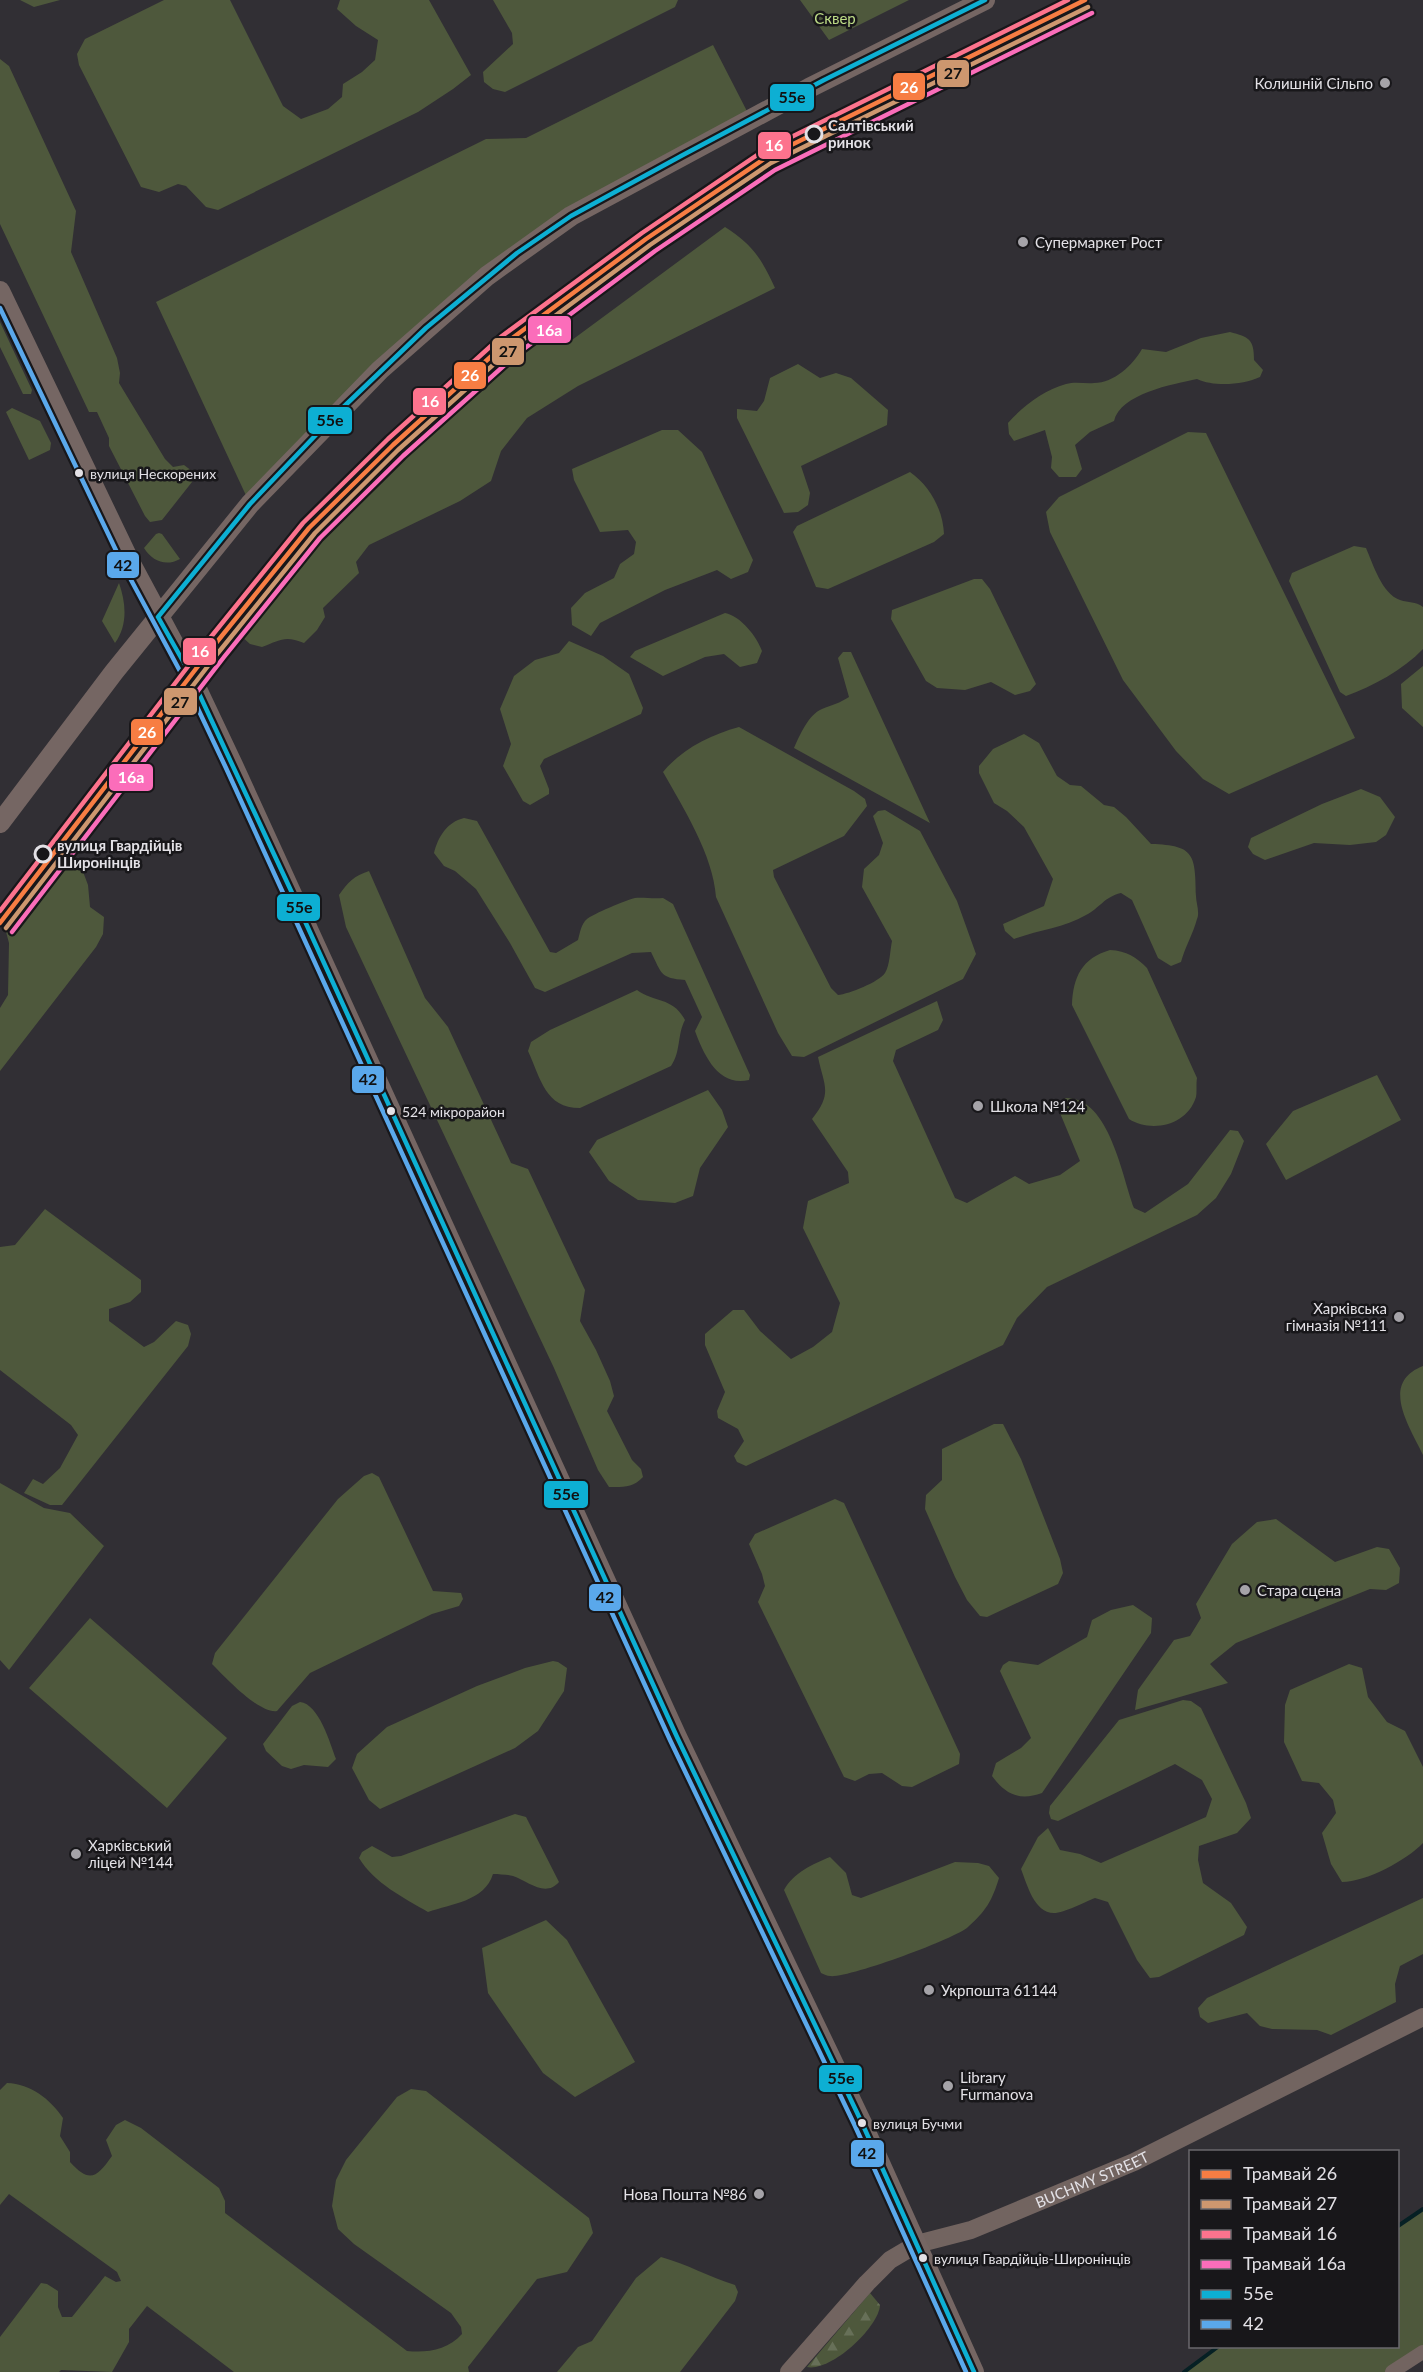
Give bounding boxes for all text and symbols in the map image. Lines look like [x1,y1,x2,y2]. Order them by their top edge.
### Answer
park label: Сквер [814,9,856,27]
line badge: 27 [936,59,970,88]
text: 27 [944,63,962,82]
line badge: 26 [892,72,926,101]
place label: Колишній Сільпо [1254,74,1373,92]
marker: Колишній Сільпо [1378,76,1392,90]
text: 26 [900,77,918,96]
line badge: 55е [769,83,815,112]
text: 55е [778,87,806,106]
place label: Салтівський ринок [828,116,914,151]
marker: Салтівський ринок [805,125,823,143]
line badge: 16 [757,131,792,160]
text: 16 [765,135,783,154]
place label: Супермаркет Рост [1035,233,1163,251]
marker: Супермаркет Рост [1016,235,1030,249]
line badge: 16a [527,315,572,344]
text: 16a [536,320,562,339]
line badge: 27 [491,337,525,366]
text: 27 [499,341,517,360]
line badge: 26 [453,361,487,390]
text: 26 [461,365,479,384]
line badge: 16 [412,387,447,416]
text: 16 [421,391,439,410]
line badge: 55е [307,406,353,435]
text: 55е [316,410,344,429]
place label: вулиця Нескорених [90,465,216,482]
marker: вулиця Нескорених [73,467,85,479]
line badge: 42 [106,551,140,579]
text: 42 [114,555,132,574]
line badge: 16 [182,637,217,666]
text: 16 [191,641,209,660]
line badge: 27 [163,687,198,716]
text: 27 [171,692,189,711]
line badge: 26 [130,718,164,746]
text: 26 [138,722,156,741]
line badge: 16a [108,763,154,792]
text: 16a [118,767,144,786]
place label: вулиця Гвардійців Широнінців [57,836,183,871]
marker: вулиця Гвардійців Широнінців [34,845,52,863]
line badge: 55е [276,893,321,922]
text: 55е [285,897,313,916]
line badge: 42 [351,1065,385,1094]
text: 42 [359,1069,377,1088]
place label: Школа №124 [990,1097,1086,1115]
marker: Школа №124 [971,1099,985,1113]
place label: 524 мікрорайон [402,1103,505,1120]
marker: 524 мікрорайон [385,1105,397,1117]
place label: Харківська гімназія №111 [1286,1299,1387,1334]
marker: Харківська гімназія №111 [1392,1310,1406,1324]
line badge: 55е [543,1480,589,1509]
text: 55е [552,1484,580,1503]
place label: Стара сцена [1257,1581,1341,1599]
line badge: 42 [588,1583,622,1612]
marker: Стара сцена [1238,1583,1252,1597]
text: 42 [596,1587,614,1606]
place label: Харківський ліцей №144 [88,1836,173,1871]
marker: Харківський ліцей №144 [69,1847,83,1861]
place label: Укрпошта 61144 [941,1981,1057,1999]
marker: Укрпошта 61144 [922,1983,936,1997]
line badge: 55е [818,2064,863,2093]
text: 55е [827,2068,855,2087]
place label: Library Furmanova [960,2068,1033,2103]
marker: Library Furmanova [941,2079,955,2093]
place label: вулиця Бучми [873,2115,962,2132]
marker: вулиця Бучми [856,2117,868,2129]
line badge: 42 [850,2139,885,2168]
text: 42 [858,2143,876,2162]
street label: BUCHMY STREET [1032,2147,1152,2211]
legend [1189,2150,1399,2348]
text: Трамвай 26 [1243,2162,1337,2184]
place label: Нова Пошта №86 [623,2185,747,2203]
marker: Нова Пошта №86 [752,2187,766,2201]
text: Трамвай 27 [1243,2192,1337,2214]
text: Трамвай 16 [1243,2222,1337,2244]
place label: вулиця Гвардійців-Широнінців [934,2250,1131,2267]
marker: вулиця Гвардійців-Широнінців [917,2252,929,2264]
text: Трамвай 16a [1243,2252,1346,2274]
text: 55е [1243,2282,1273,2304]
text: 42 [1243,2312,1264,2334]

